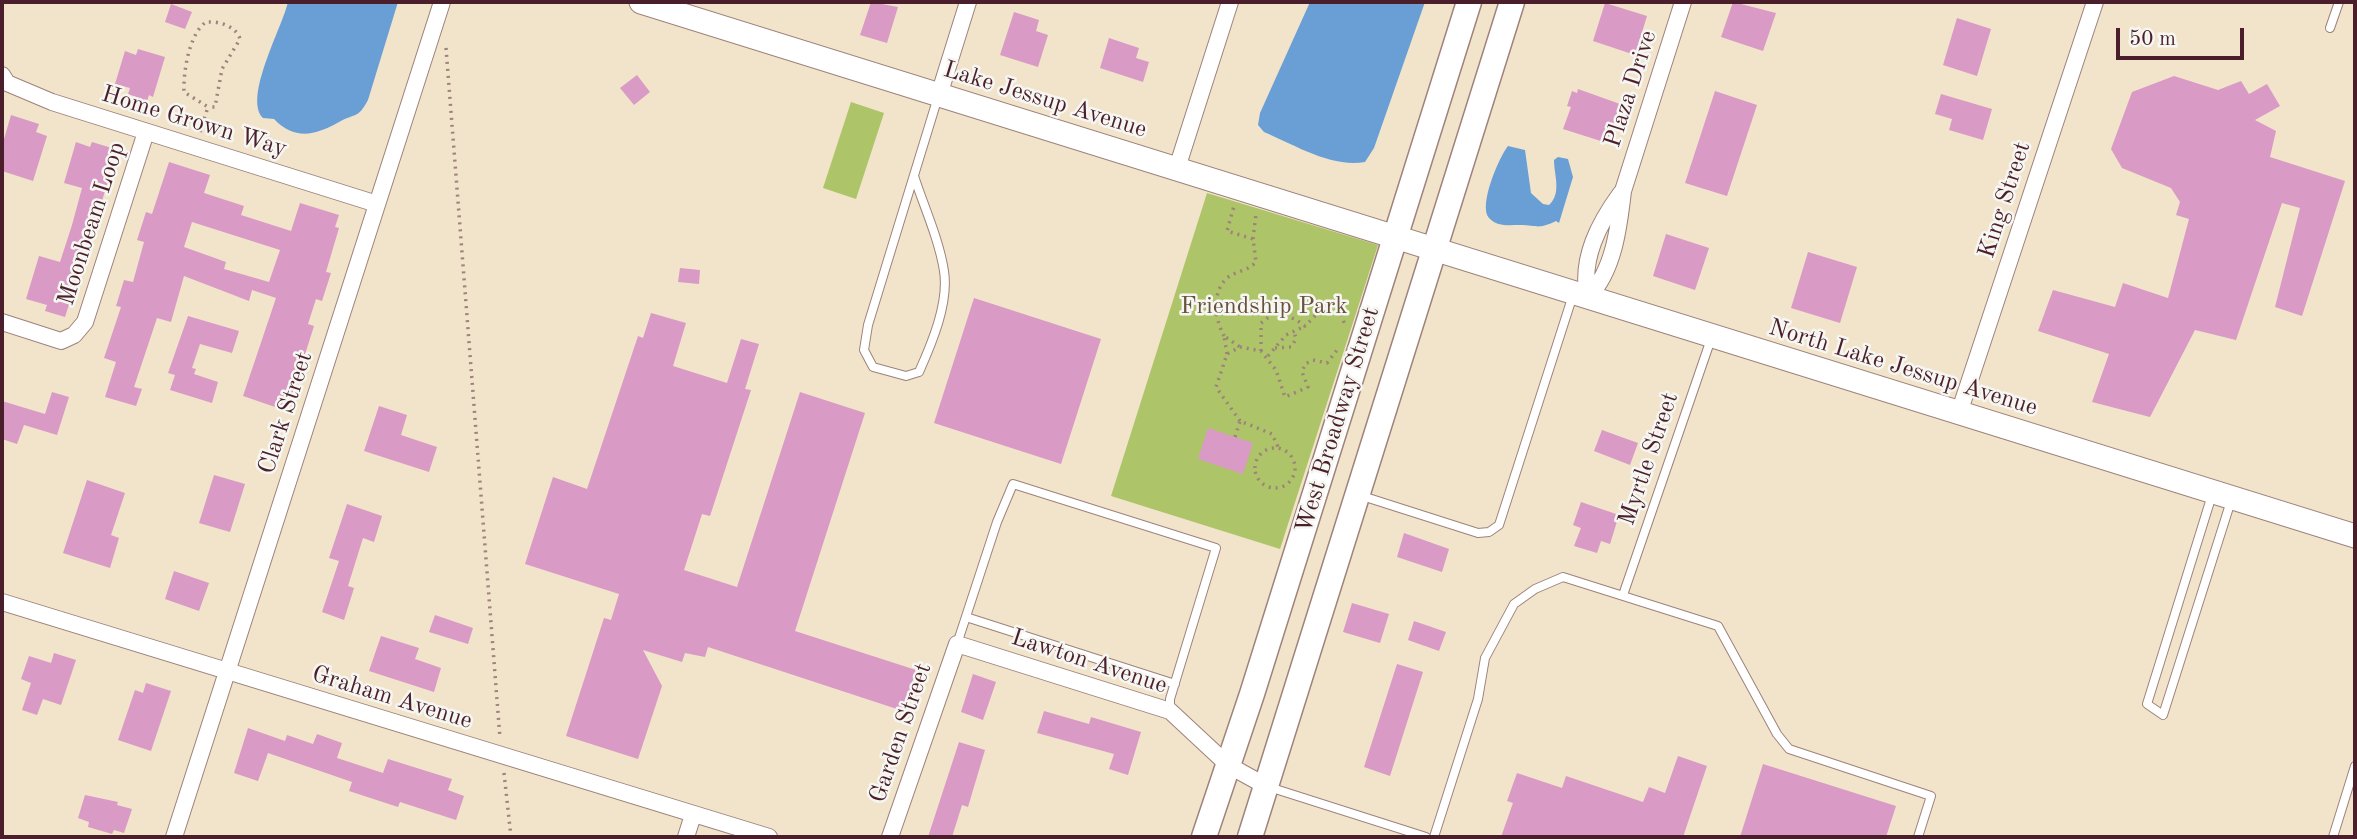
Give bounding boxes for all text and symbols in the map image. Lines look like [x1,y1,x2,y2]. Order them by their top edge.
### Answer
scale bar [2119,14,2247,58]
street label: Plaza Drive [1599,27,1663,151]
text: 50 m [2129,29,2176,50]
street label: Lake Jessup Avenue [940,55,1150,145]
street label: Home Grown Way [98,80,290,164]
street label: King Street [1973,138,2037,262]
street label: Moonbeam Loop [52,139,132,309]
park label: Friendship Park [1180,293,1348,321]
street label: West Broadway Street [1290,303,1386,537]
street label: North Lake Jessup Avenue [1765,313,2041,423]
street label: Clark Street [253,348,319,478]
street label: Myrtle Street [1613,389,1685,529]
street label: Lawton Avenue [1007,623,1171,701]
street label: Garden Street [864,659,938,807]
street label: Graham Avenue [308,660,476,736]

